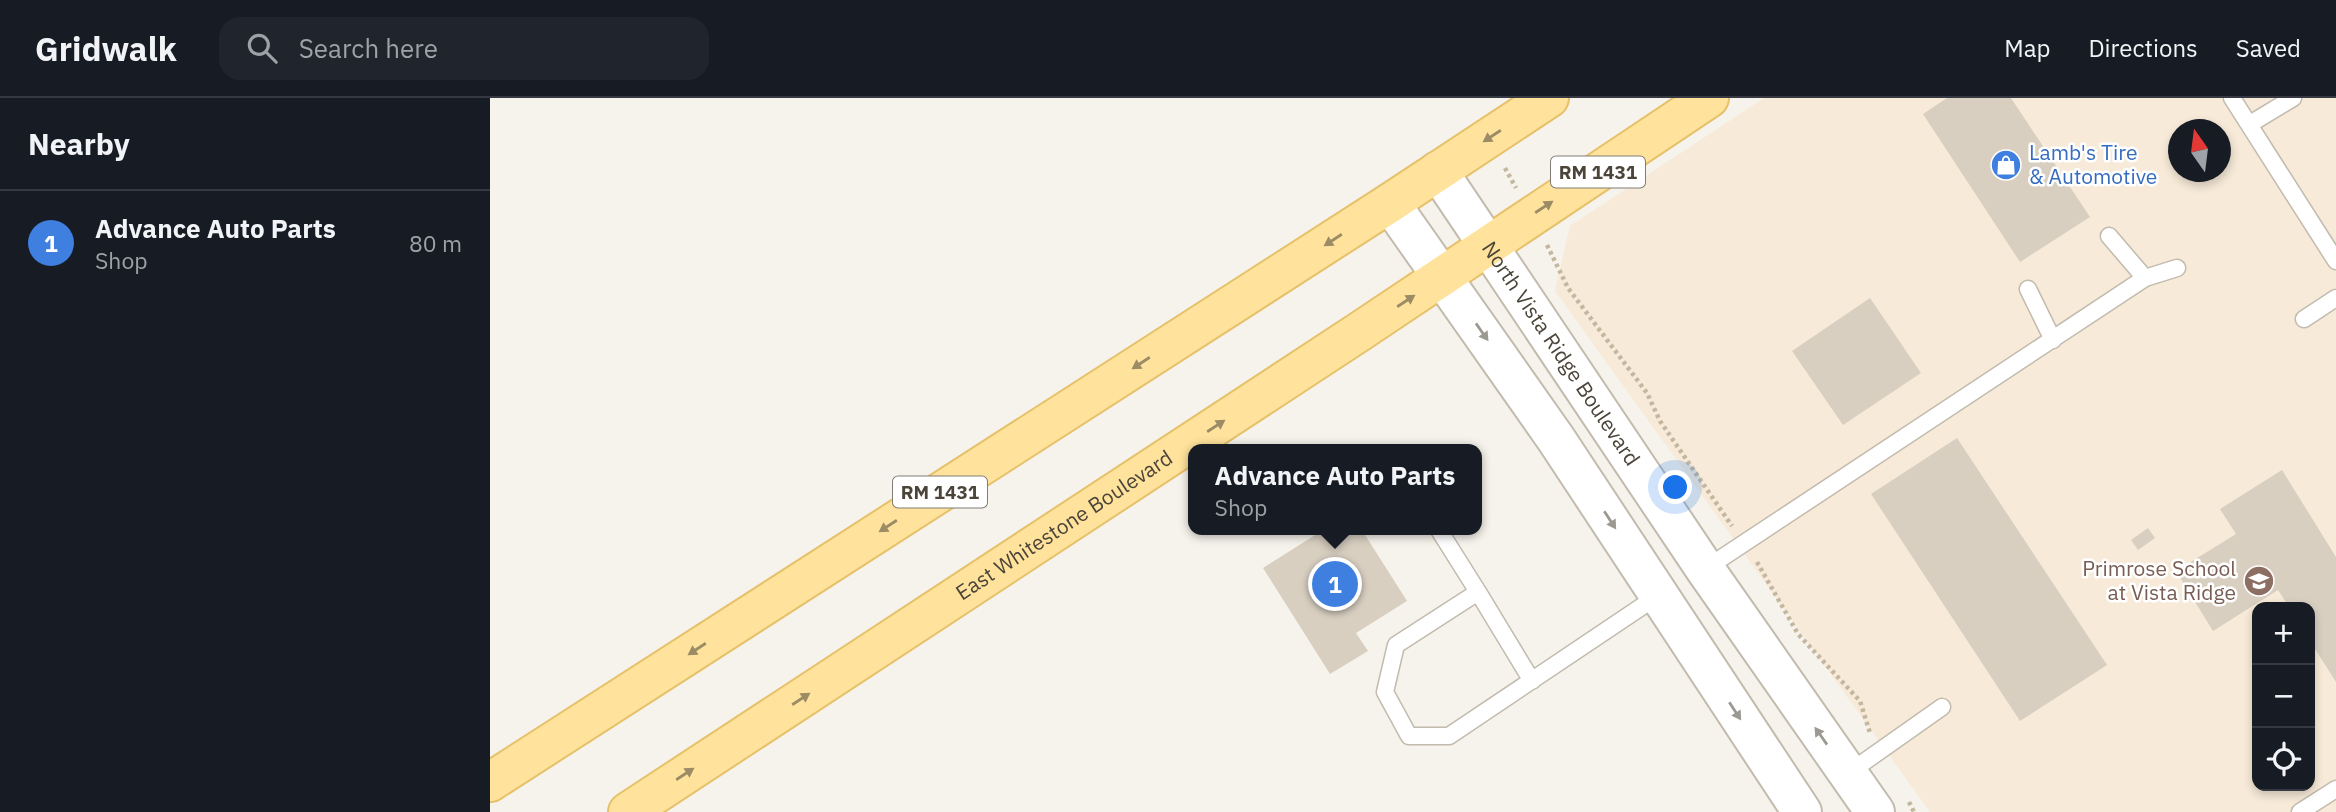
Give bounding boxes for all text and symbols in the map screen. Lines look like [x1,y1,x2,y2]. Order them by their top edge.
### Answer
search box [219,17,709,80]
text: Gridwalk [35,27,177,70]
icon: search [243,29,281,67]
text: Search here [299,31,438,65]
text: Map [2004,32,2050,64]
text: Directions [2088,32,2198,64]
text: Saved [2236,32,2301,64]
north arrow [2168,119,2231,182]
text: Nearby [28,124,130,163]
one-way arrow [1483,129,1501,143]
place label: Lamb's Tire & Automotive [2029,138,2157,190]
shop icon: Lamb's Tire & Automotive [1989,148,2023,182]
road number: RM 1431 [1551,156,1645,188]
one-way arrow [1535,201,1554,214]
text: Advance Auto Parts [95,211,336,245]
text: 1 [44,228,58,258]
text: 80 m [409,228,462,258]
one-way arrow [1323,233,1342,246]
street label: North Vista Ridge Boulevard [1476,236,1647,471]
text: Shop [95,245,148,275]
one-way arrow [1396,294,1416,307]
one-way arrow [1475,323,1489,341]
one-way arrow [1132,356,1151,369]
one-way arrow [1206,419,1226,432]
street label: East Whitestone Boulevard [950,443,1178,606]
popup [1188,444,1482,535]
text: Advance Auto Parts [1215,458,1455,492]
your location [1658,470,1692,504]
road number: RM 1431 [893,476,987,508]
text: Shop [1215,492,1267,522]
one-way arrow [1603,511,1616,530]
one-way arrow [878,519,898,532]
place label: Primrose School at Vista Ridge [2082,554,2236,606]
pin: 1 [1312,558,1358,610]
school or university icon: Primrose School at Vista Ridge [2242,564,2276,598]
map controls [2252,602,2315,791]
button: + [2252,602,2315,665]
one-way arrow [687,642,706,655]
button: − [2252,665,2315,728]
one-way arrow [791,692,810,705]
one-way arrow [1728,701,1741,720]
one-way arrow [1815,727,1828,746]
button: locate [2252,728,2315,791]
one-way arrow [675,768,695,781]

